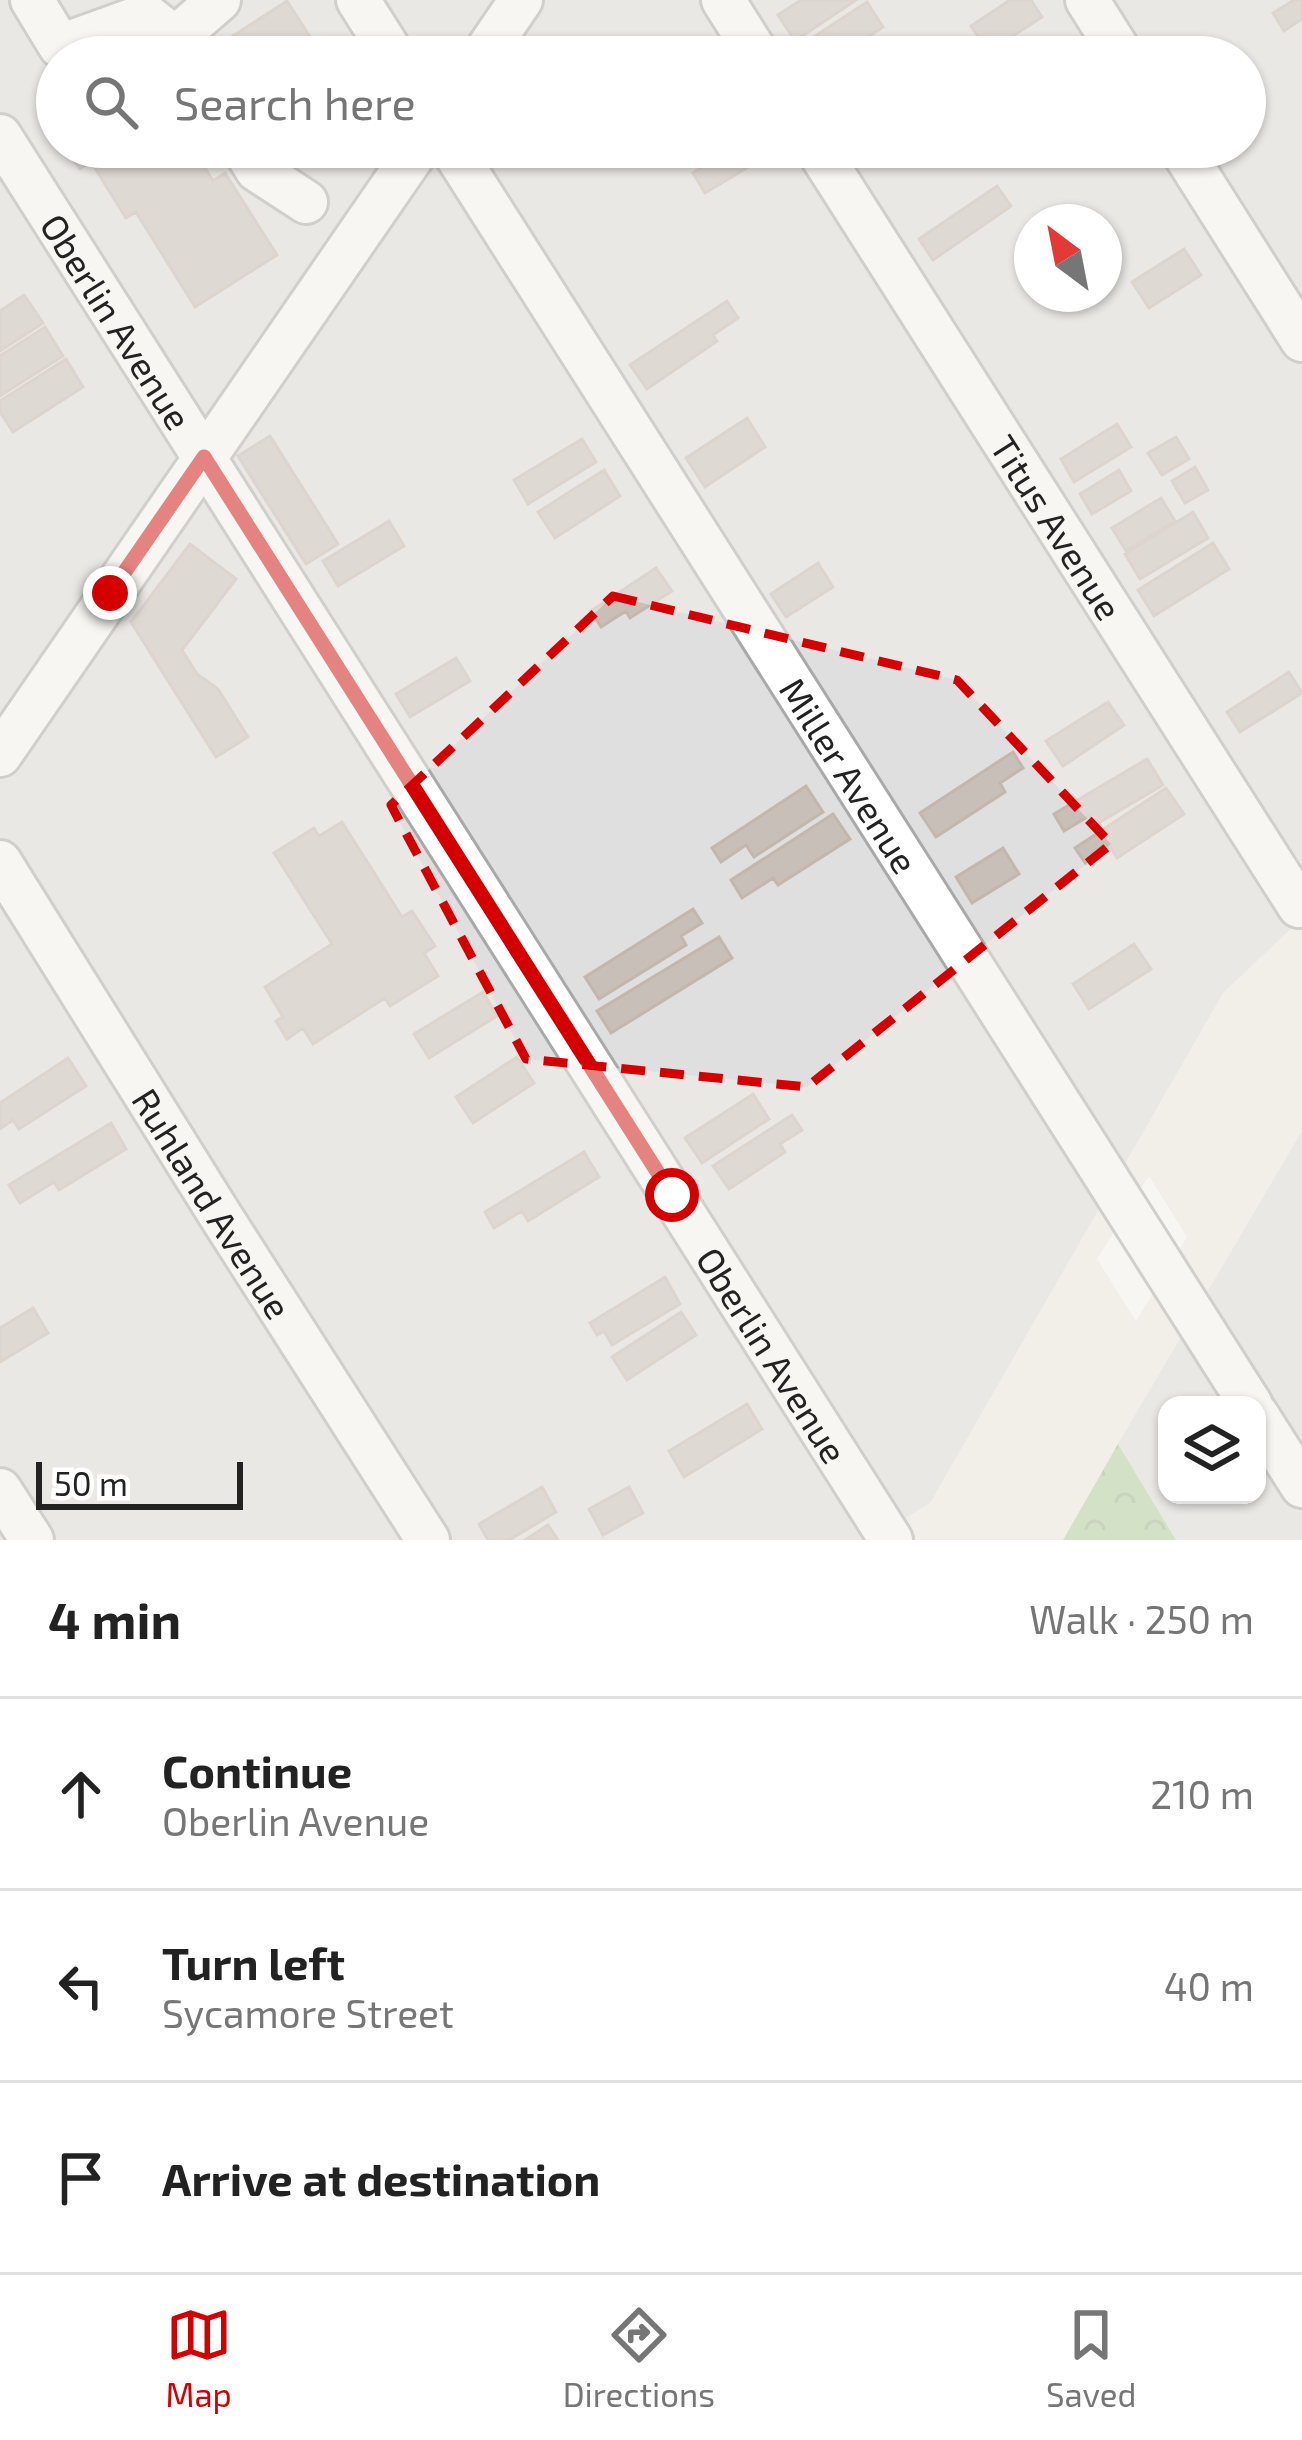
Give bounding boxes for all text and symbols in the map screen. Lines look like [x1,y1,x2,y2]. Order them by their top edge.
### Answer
search box [36,36,1266,168]
icon: search [78,69,144,135]
text: Search here [174,75,416,129]
north arrow [1014,204,1122,312]
street label: Oberlin Avenue [33,205,202,437]
street label: Titus Avenue [983,426,1132,627]
route end [83,566,137,620]
street label: Miller Avenue [772,669,928,880]
street label: Ruhland Avenue [125,1080,302,1326]
route start [645,1168,699,1222]
street label: Oberlin Avenue [689,1239,857,1470]
map controls [1158,1396,1266,1504]
button: layers [1158,1396,1266,1504]
scale bar [36,1456,243,1509]
text: 50 m [54,1463,128,1503]
text: 4 min [48,1588,181,1649]
text: Walk · 250 m [1029,1595,1254,1642]
text: Continue [162,1743,352,1797]
icon: ahead [48,1761,114,1827]
text: 210 m [1150,1770,1254,1817]
text: Oberlin Avenue [162,1797,429,1844]
text: Turn left [162,1935,345,1989]
icon: left [48,1953,114,2019]
text: 40 m [1164,1962,1254,2009]
text: Sycamore Street [162,1989,454,2036]
icon: arrive [48,2145,114,2211]
text: Arrive at destination [162,2151,600,2205]
tab: Map [166,2302,232,2414]
tab: Directions [563,2302,715,2414]
tab: Saved [1046,2302,1136,2414]

